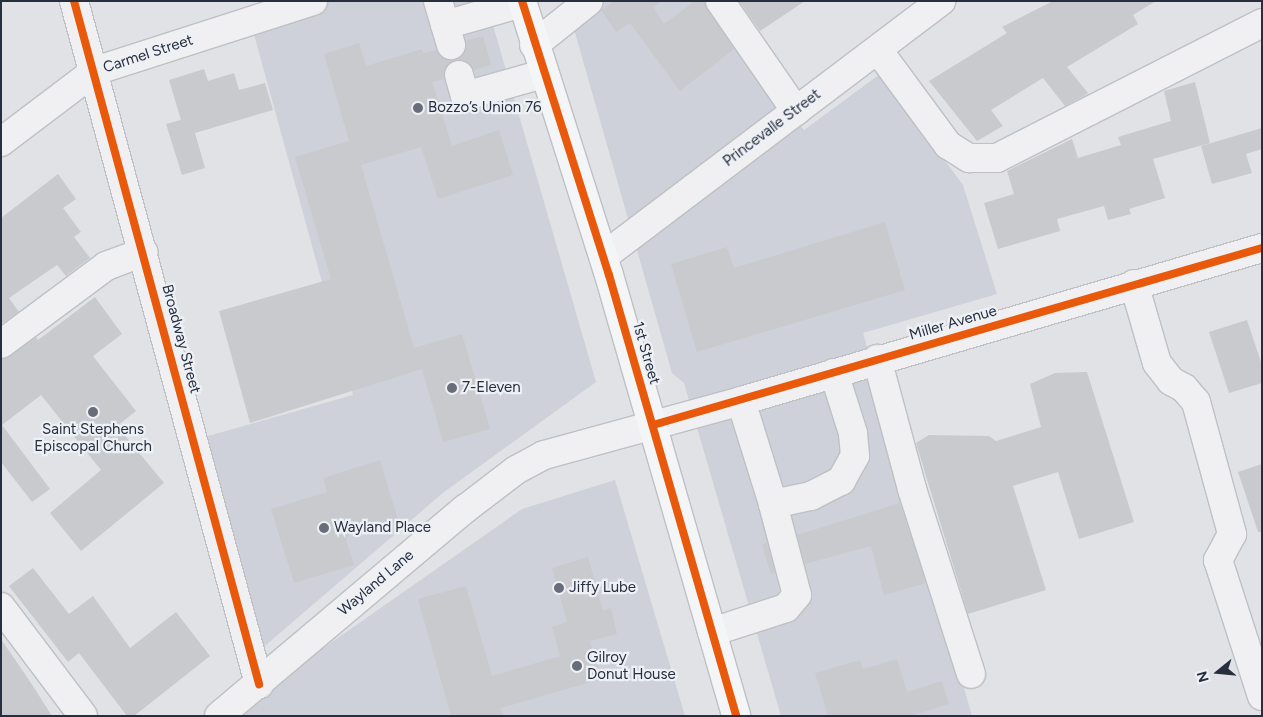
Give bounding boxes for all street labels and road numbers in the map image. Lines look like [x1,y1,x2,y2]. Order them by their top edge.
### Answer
street label: Carmel Street [101,31,195,77]
street label: Princevalle Street [720,85,824,171]
street label: Broadway Street [158,283,204,395]
street label: Miller Avenue [907,302,999,344]
street label: 1st Street [628,319,664,387]
street label: Wayland Lane [335,546,417,620]

